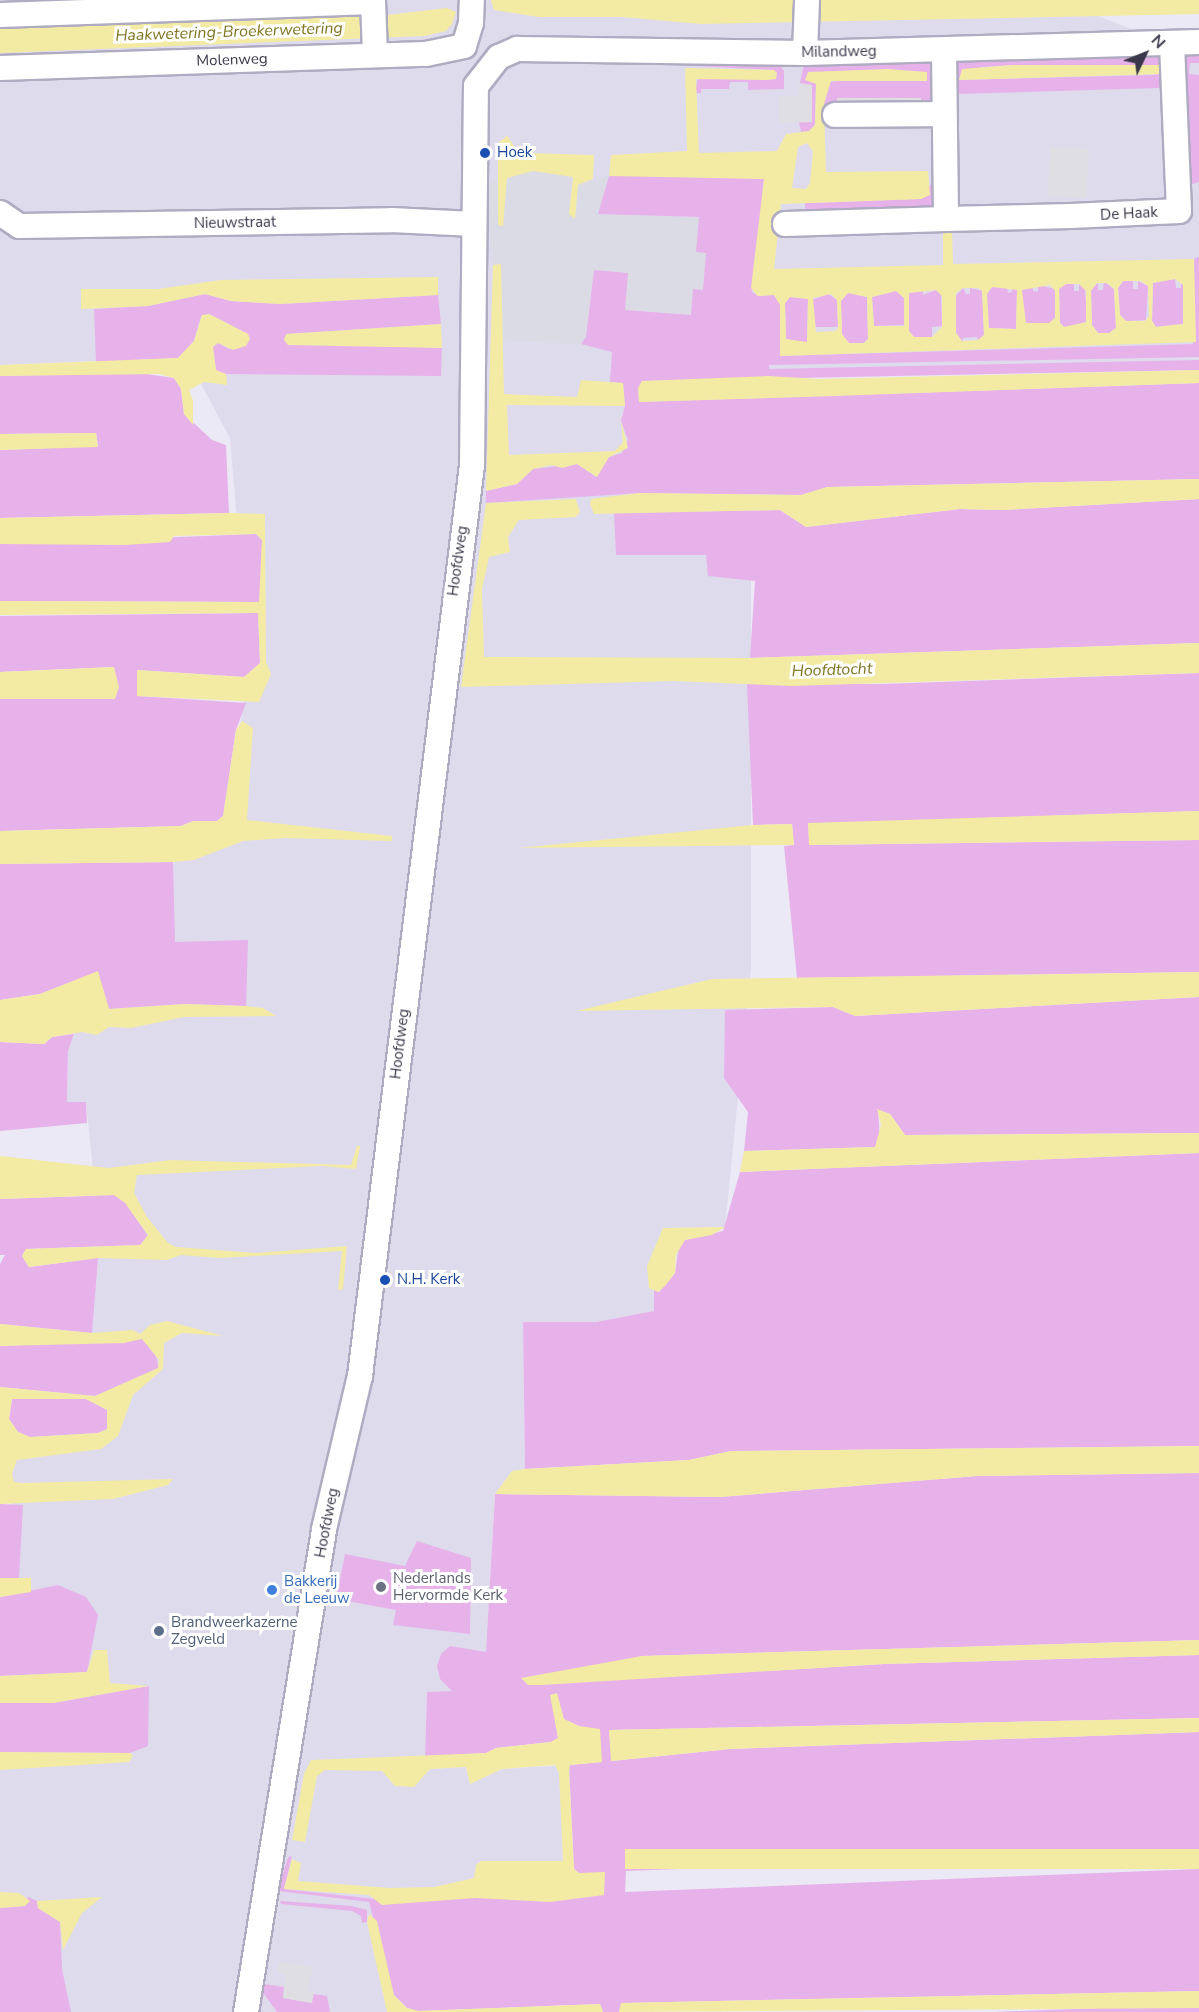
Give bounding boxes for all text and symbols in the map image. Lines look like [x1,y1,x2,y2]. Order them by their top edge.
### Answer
water label: Haakwetering-Broekerwetering [115,18,343,46]
north arrow [1115,24,1175,84]
text: N [1146,30,1170,54]
street label: Milandweg [801,42,877,62]
street label: Molenweg [196,50,268,70]
place label: Hoek [497,144,532,162]
marker: Hoek [478,146,492,160]
street label: De Haak [1100,204,1158,224]
street label: Nieuwstraat [194,213,276,233]
street label: Hoofdweg [444,525,472,597]
water label: Hoofdtocht [791,659,873,681]
street label: Hoofdweg [387,1008,413,1080]
place label: N.H. Kerk [397,1271,460,1289]
marker: N.H. Kerk [378,1273,392,1287]
street label: Hoofdweg [311,1487,343,1559]
place label: Nederlands Hervormde Kerk [393,1569,503,1604]
place label: Bakkerij de Leeuw [284,1572,350,1607]
marker: Nederlands Hervormde Kerk [374,1580,388,1594]
marker: Bakkerij de Leeuw [265,1583,279,1597]
place label: Brandweerkazerne Zegveld [171,1613,298,1648]
marker: Brandweerkazerne Zegveld [152,1624,166,1638]

